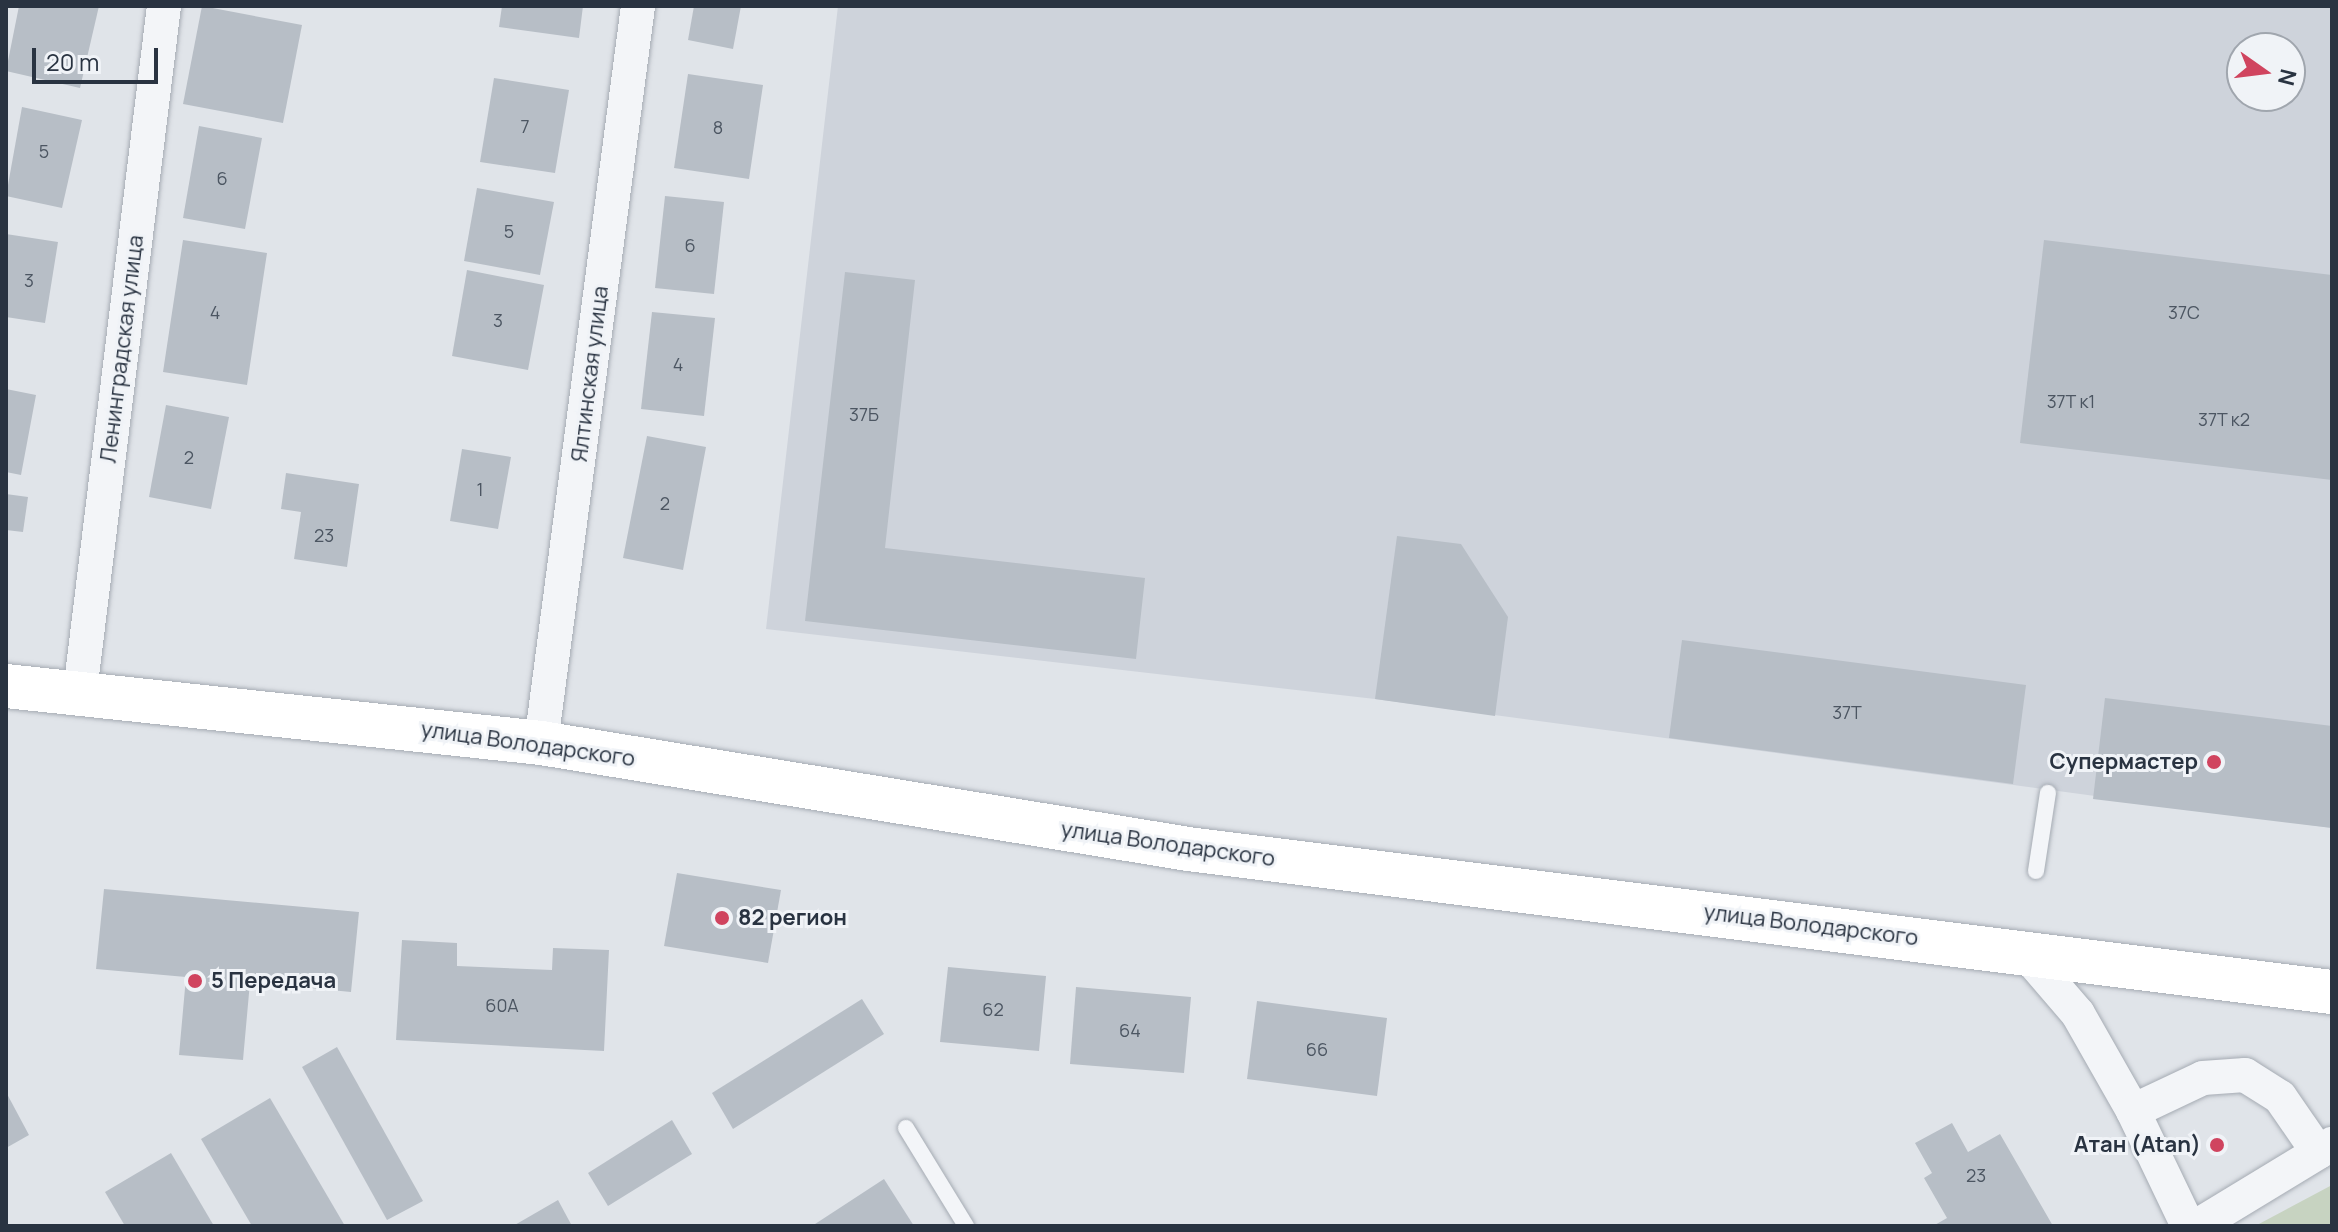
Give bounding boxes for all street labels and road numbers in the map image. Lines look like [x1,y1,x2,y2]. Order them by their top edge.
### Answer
street label: Ленинградская улица [95,234,149,464]
street label: Ялтинская улица [566,284,614,464]
street label: улица Володарского [419,716,637,772]
street label: улица Володарского [1059,816,1277,872]
street label: улица Володарского [1702,899,1920,951]

